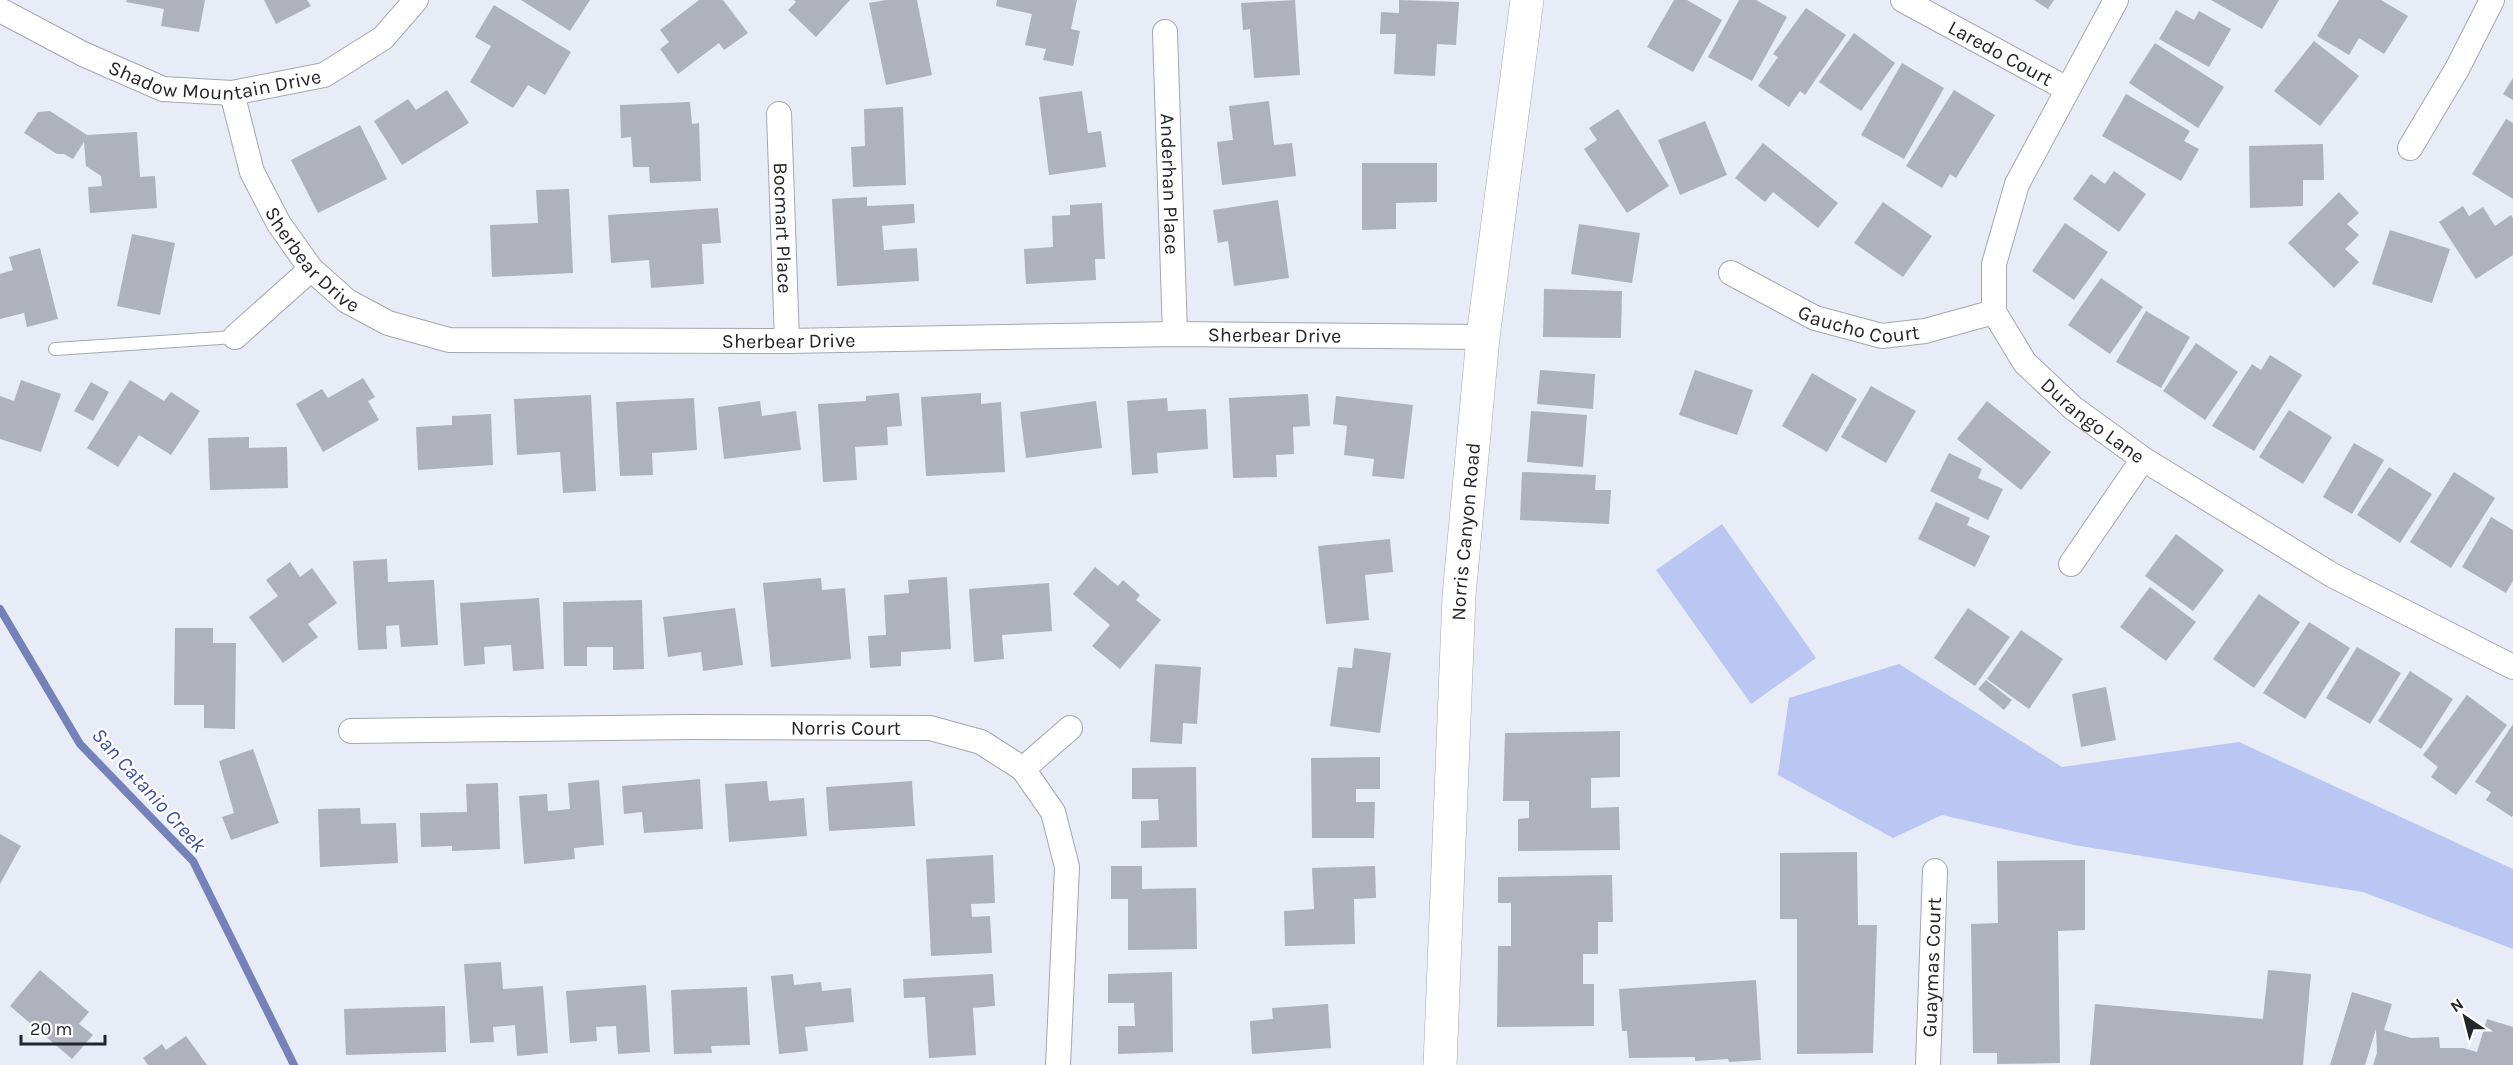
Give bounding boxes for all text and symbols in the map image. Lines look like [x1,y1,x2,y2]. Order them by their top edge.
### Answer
street label: Laredo Court [1944,15,2057,91]
street label: Shadow Mountain Drive [105,55,323,105]
street label: Anderhan Place [1156,113,1184,255]
street label: Bocmart Place [769,162,797,294]
street label: Sherbear Drive [261,203,363,317]
street label: Gaucho Court [1794,300,1921,347]
street label: Sherbear Drive [1208,323,1342,347]
street label: Sherbear Drive [722,328,856,353]
street label: Durango Lane [2036,373,2149,468]
street label: Norris Canyon Road [1447,442,1485,621]
street label: Norris Court [791,716,902,739]
water label: San Catanio Creek [87,723,211,857]
street label: Guaymas Court [1918,896,1946,1038]
north arrow [2435,987,2495,1047]
text: N [2447,994,2467,1016]
scale bar [21,1008,105,1046]
text: 20 m [30,1018,72,1040]

